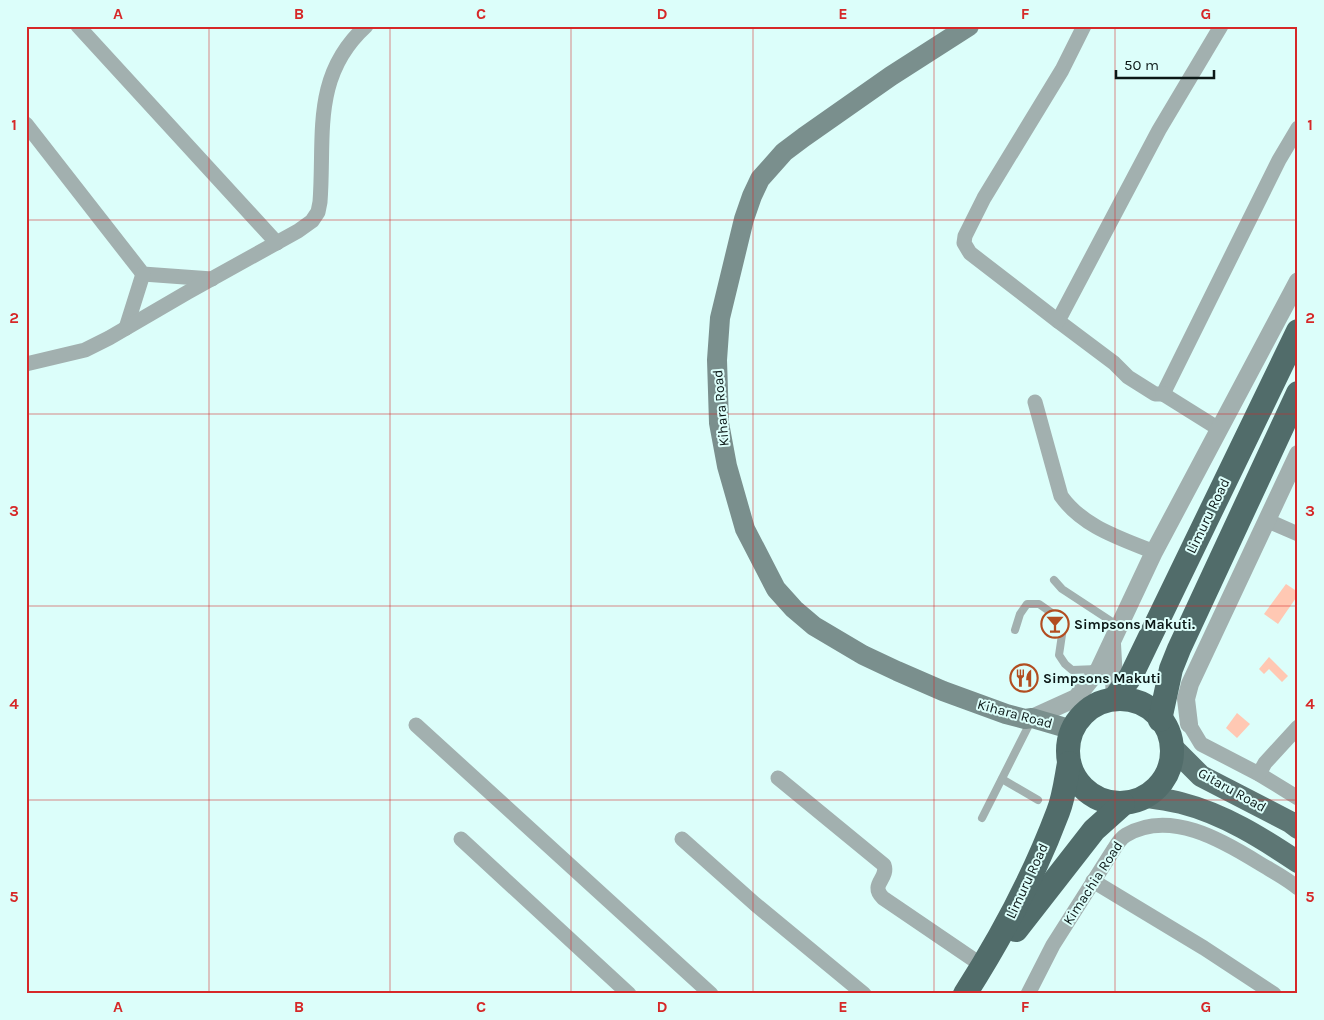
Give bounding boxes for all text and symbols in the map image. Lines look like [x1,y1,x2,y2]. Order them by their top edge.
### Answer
text: A [113,4,123,23]
text: B [294,4,304,23]
text: C [476,4,486,23]
text: D [657,4,668,23]
text: E [838,4,848,23]
text: F [1021,4,1030,23]
text: G [1201,4,1211,23]
scale bar [1116,48,1214,80]
text: 50 m [1124,56,1159,74]
text: 1 [11,115,17,134]
text: 1 [1307,115,1313,134]
text: 2 [9,308,19,327]
text: 2 [1305,308,1315,327]
street label: Kihara Road [709,369,733,447]
street label: Limuru Road [1183,476,1233,556]
text: 3 [9,501,19,520]
text: 3 [1305,501,1315,520]
bar icon: Simpsons Makuti. [1040,609,1070,639]
place label: Simpsons Makuti. [1074,616,1195,633]
restaurant icon: Simpsons Makuti [1009,663,1039,693]
place label: Simpsons Makuti [1043,670,1161,687]
text: 4 [9,694,19,713]
text: 4 [1305,694,1315,713]
street label: Kihara Road [976,696,1054,732]
street label: Gitaru Road [1195,764,1269,816]
street label: Kimachia Road [1060,838,1126,928]
street label: Limuru Road [1002,841,1052,921]
text: 5 [9,887,19,906]
text: 5 [1305,887,1315,906]
text: A [113,997,123,1016]
text: B [294,997,304,1016]
text: C [476,997,486,1016]
text: D [657,997,668,1016]
text: E [838,997,848,1016]
text: F [1021,997,1030,1016]
text: G [1201,997,1211,1016]

